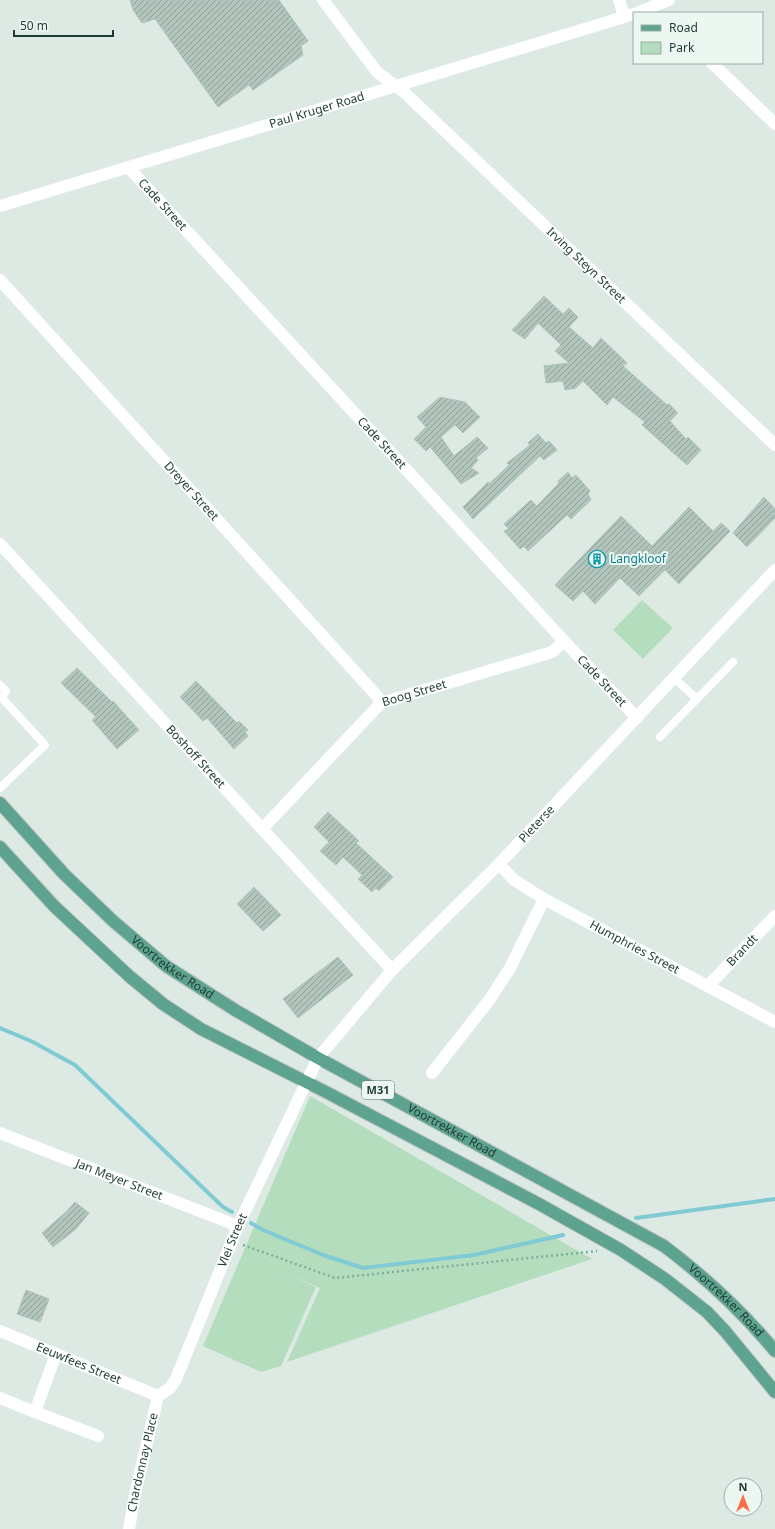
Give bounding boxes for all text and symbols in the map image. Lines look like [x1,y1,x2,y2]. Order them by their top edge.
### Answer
scale bar [14,12,113,38]
legend [633,12,763,64]
text: 50 m [20,17,48,34]
text: Road [669,19,698,36]
text: Park [669,39,695,56]
street label: Paul Kruger Road [267,87,366,132]
street label: Cade Street [135,174,192,234]
street label: Irving Steyn Street [543,223,630,307]
street label: Cade Street [354,413,411,473]
street label: Dreyer Street [160,458,224,525]
building icon: Langkloof [587,549,607,569]
place label: Langkloof [610,550,667,567]
street label: Cade Street [574,651,631,711]
street label: Boog Street [380,675,449,710]
street label: Boshoff Street [163,721,230,792]
street label: Pieterse [514,801,558,846]
street label: Humphries Street [587,916,683,978]
street label: Brandt [722,930,762,970]
street label: Voortrekker Road [128,931,218,1003]
road number: M31 [362,1081,394,1099]
street label: Voortrekker Road [405,1099,500,1161]
street label: Jan Meyer Street [72,1154,166,1204]
street label: Vlei Street [213,1210,251,1270]
street label: Voortrekker Road [685,1260,768,1340]
street label: Eeuwfees Street [34,1338,124,1388]
street label: Chardonnay Place [123,1411,162,1513]
north arrow [723,1477,763,1517]
text: N [739,1479,747,1494]

